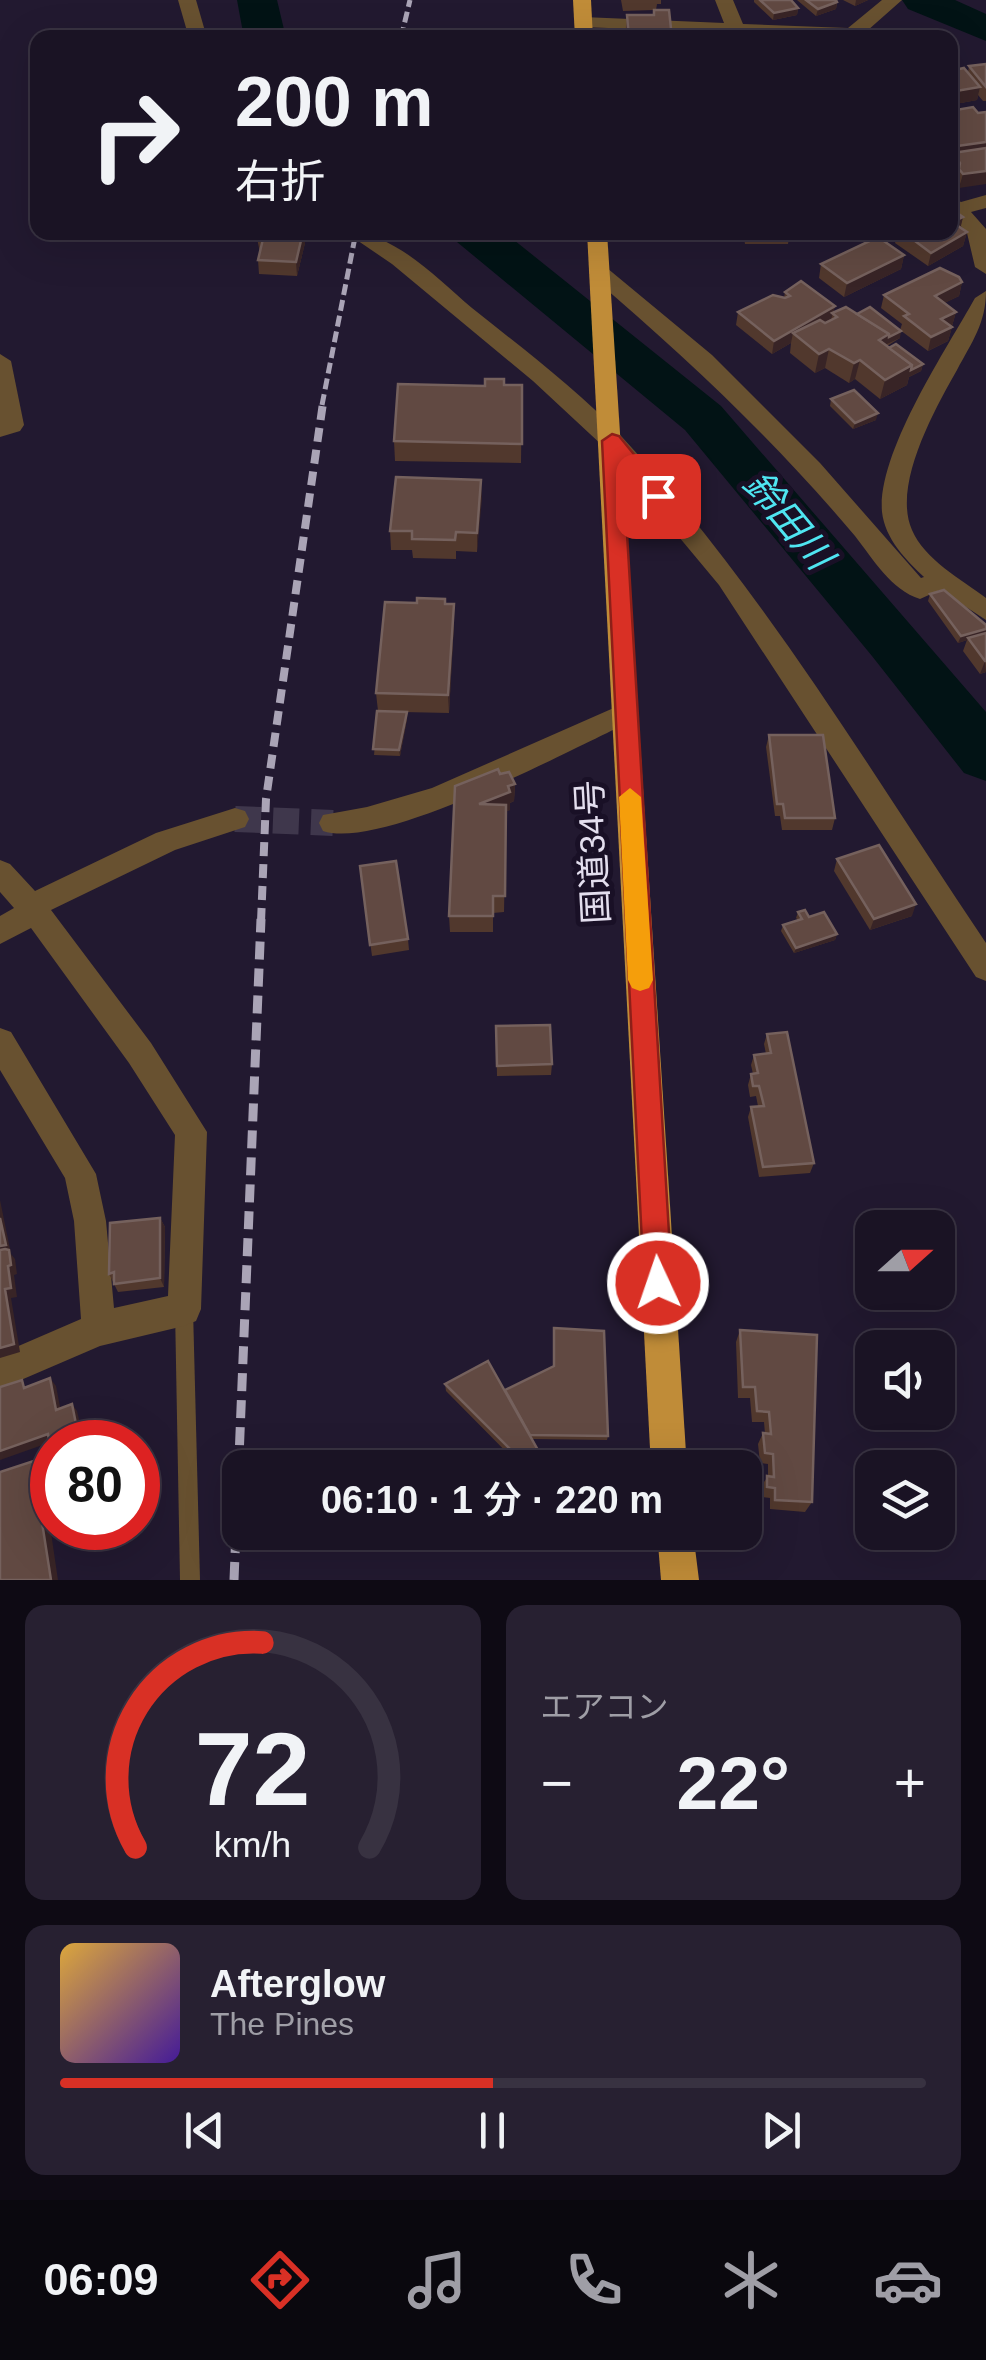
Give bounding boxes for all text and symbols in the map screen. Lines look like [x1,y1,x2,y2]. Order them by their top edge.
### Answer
text: 200 m [235,63,433,141]
icon: right [70,70,200,200]
text: 右折 [235,156,325,207]
pin [616,454,701,539]
water label: 鈴田川 [735,463,843,580]
icon: arrive [631,469,686,524]
street label: 国道34号 [569,779,616,925]
north arrow [855,1210,955,1310]
map controls [855,1210,955,1550]
position arrow [606,1231,710,1335]
button: sound [855,1330,955,1430]
speed limit sign: 80 [30,1420,160,1550]
button: layers [855,1450,955,1550]
text: 06:10 · 1 分 · 220 m [321,1479,663,1521]
text: エアコン [541,1689,669,1725]
text: 72 [195,1711,311,1827]
text: 22° [677,1741,790,1825]
text: − [541,1752,573,1814]
text: + [894,1752,926,1814]
text: km/h [214,1825,291,1865]
text: Afterglow [210,1963,385,2005]
text: The Pines [210,2006,354,2042]
icon: previous [177,2103,232,2158]
icon: pause [465,2103,520,2158]
icon: next [754,2103,809,2158]
icon: directions [245,2245,315,2315]
icon: music [402,2245,472,2315]
icon: phone [559,2245,629,2315]
icon: climate [716,2245,786,2315]
icon: car [873,2245,943,2315]
text: 06:09 [43,2254,159,2305]

